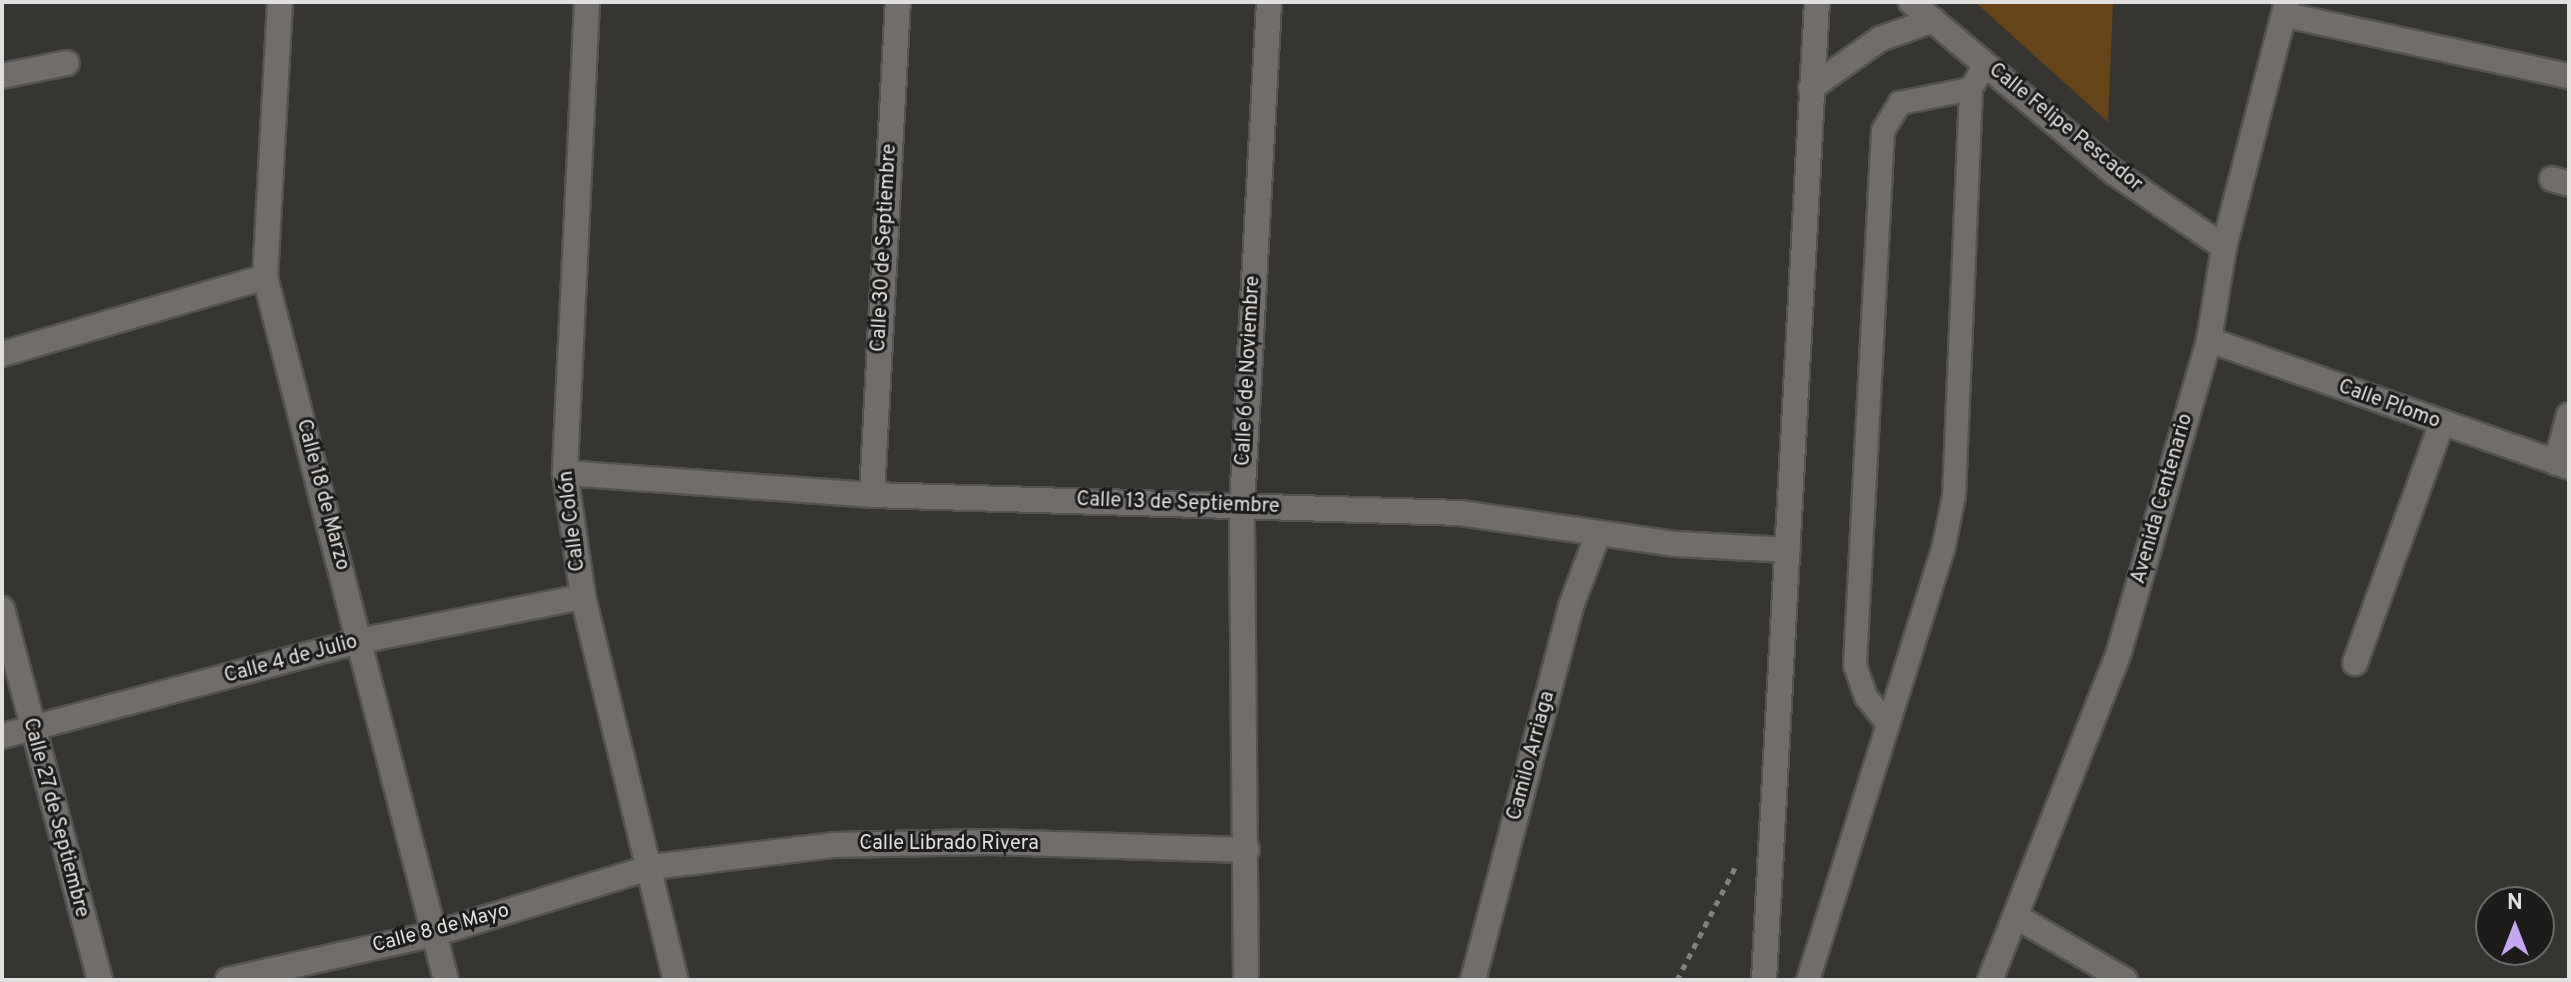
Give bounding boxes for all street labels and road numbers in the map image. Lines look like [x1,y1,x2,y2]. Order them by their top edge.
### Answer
street label: Calle Felipe Pescador [1984,59,2146,197]
street label: Calle 30 de Septiembre [868,143,902,353]
street label: Calle 6 de Noviembre [1232,275,1266,467]
street label: Calle Plomo [2335,375,2443,435]
street label: Avenida Centenario [2127,411,2199,587]
street label: Calle 18 de Marzo [290,417,354,573]
street label: Calle Colón [555,469,591,573]
street label: Calle 13 de Septiembre [1076,488,1280,520]
street label: Calle 4 de Julio [222,631,360,689]
street label: Camilo Arriaga [1503,688,1561,824]
street label: Calle 27 de Septiembre [17,715,93,921]
street label: Calle Librado Rivera [859,832,1039,856]
street label: Calle 8 de Mayo [370,899,512,959]

